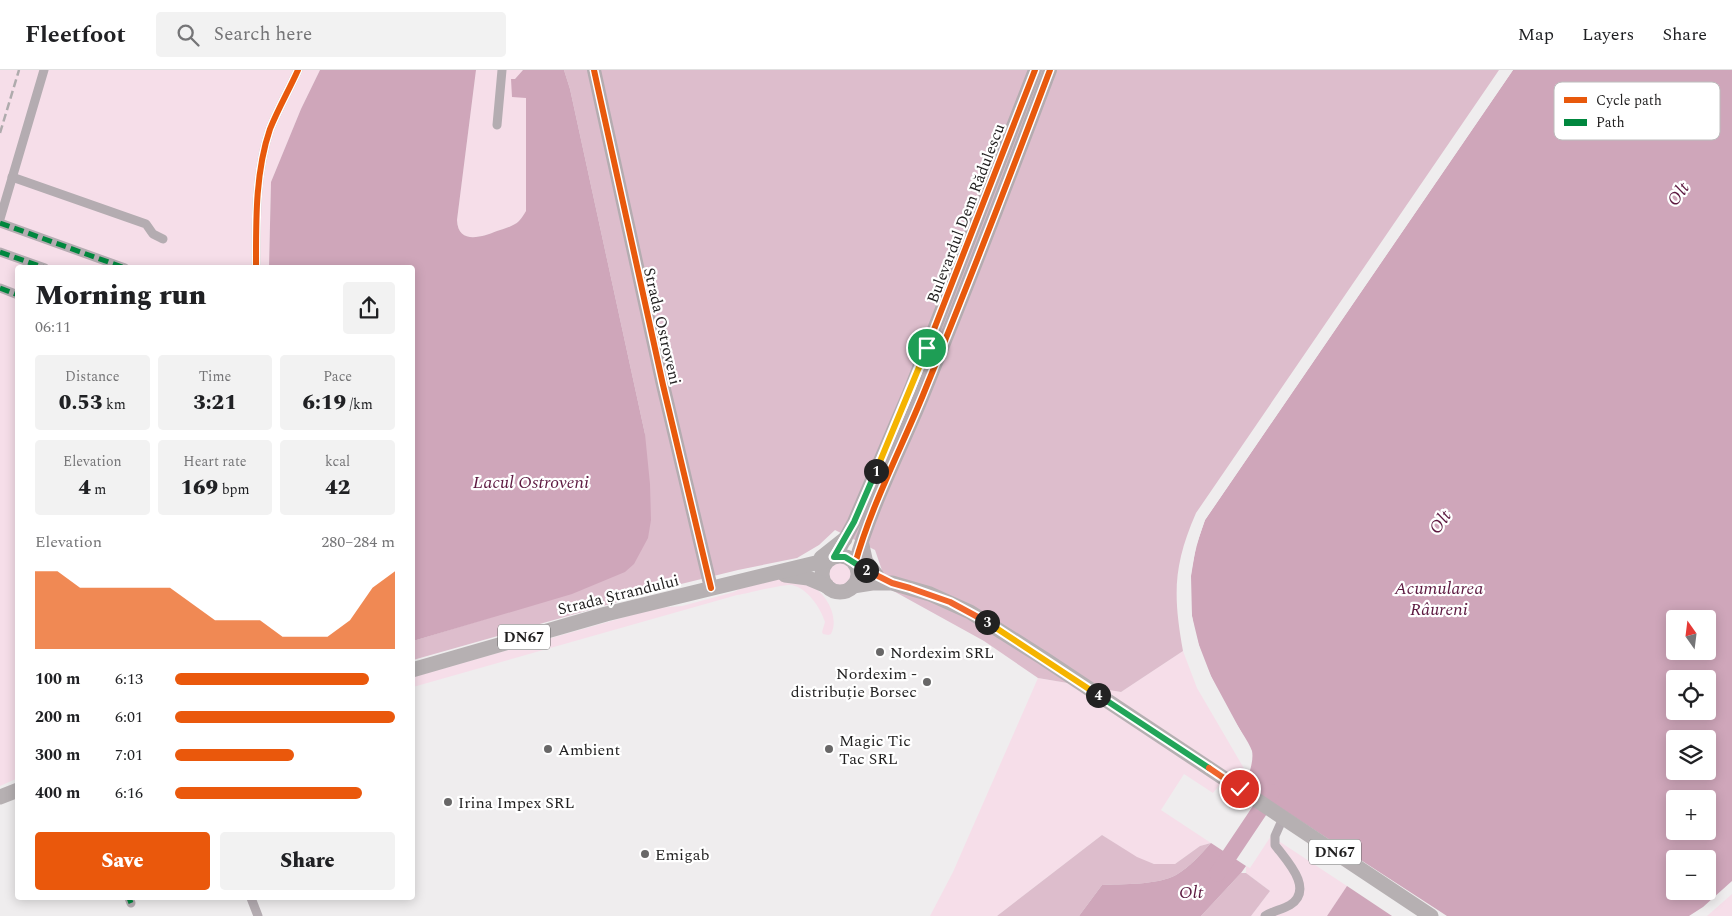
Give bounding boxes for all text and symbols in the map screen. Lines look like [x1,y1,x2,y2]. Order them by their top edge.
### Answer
search box [156,12,506,57]
text: Fleetfoot [25,17,126,53]
text: Search here [214,20,312,49]
icon: search [174,21,202,49]
text: Map [1518,21,1554,48]
text: Layers [1582,21,1634,48]
text: Share [1662,21,1707,48]
legend [1554,82,1720,140]
text: Cycle path [1596,90,1662,111]
text: Path [1596,112,1625,133]
street label: Bulevardul Dem Rădulescu [921,120,1011,307]
water label: Olt [1660,176,1697,212]
street label: Strada Ostroveni [637,265,687,387]
text: Morning run [35,274,206,317]
button: share [343,282,395,334]
text: 06:11 [35,315,71,339]
pin [906,327,948,369]
icon: arrive [913,334,941,362]
text: Distance [65,366,120,387]
text: Time [199,366,231,387]
text: Pace [323,366,352,387]
text: 0.53 [59,387,102,419]
text: 3:21 [193,387,237,419]
text: 6:19 [302,387,346,419]
text: km [102,394,126,415]
text: /km [346,394,373,415]
text: Elevation [63,451,122,472]
text: Heart rate [183,451,247,472]
text: kcal [325,451,350,472]
pin: 1 [864,458,888,484]
text: 1 [873,461,880,482]
water label: Lacul Ostroveni [473,469,589,496]
text: 4 [78,472,91,504]
text: 169 [180,472,218,504]
text: 42 [325,472,350,504]
text: m [91,479,106,500]
text: bpm [218,479,250,500]
water label: Olt [1422,504,1459,540]
text: Elevation [35,530,102,554]
text: 280–284 m [321,530,395,554]
pin: 2 [854,558,878,582]
text: 2 [863,560,870,581]
street label: Strada Ștrandului [555,568,681,622]
water label: Acumularea Râureni [1394,575,1483,623]
pin: 3 [974,610,1000,634]
north arrow [1666,610,1716,660]
map controls [1666,610,1716,900]
text: 3 [984,612,991,633]
road number: DN67 [498,624,550,650]
place label: Nordexim SRL [890,641,994,665]
marker: Nordexim SRL [874,646,886,658]
place label: Nordexim - distribuție Borsec [791,662,917,704]
text: 100 m [35,667,80,691]
text: 6:13 [115,667,143,691]
button: locate [1666,670,1716,720]
marker: Nordexim - distribuție Borsec [921,676,933,688]
pin: 4 [1086,682,1110,708]
text: 4 [1095,685,1102,706]
text: 200 m [35,705,80,729]
text: 6:01 [115,705,143,729]
place label: Magic Tic Tac SRL [839,729,911,771]
button: layers [1666,730,1716,780]
place label: Ambient [558,738,621,762]
text: 300 m [35,743,80,767]
text: 7:01 [115,743,143,767]
marker: Ambient [542,743,554,755]
marker: Magic Tic Tac SRL [823,743,835,755]
pin [1219,768,1261,810]
icon: check [1226,775,1254,803]
text: 400 m [35,781,80,805]
text: 6:16 [115,781,143,805]
button: + [1666,790,1716,840]
place label: Irina Impex SRL [458,791,575,815]
marker: Irina Impex SRL [442,796,454,808]
button: Save [35,832,210,890]
button: Share [220,832,395,890]
road number: DN67 [1309,840,1361,864]
place label: Emigab [655,843,709,867]
marker: Emigab [639,848,651,860]
button: − [1666,850,1716,900]
water label: Olt [1179,879,1203,906]

